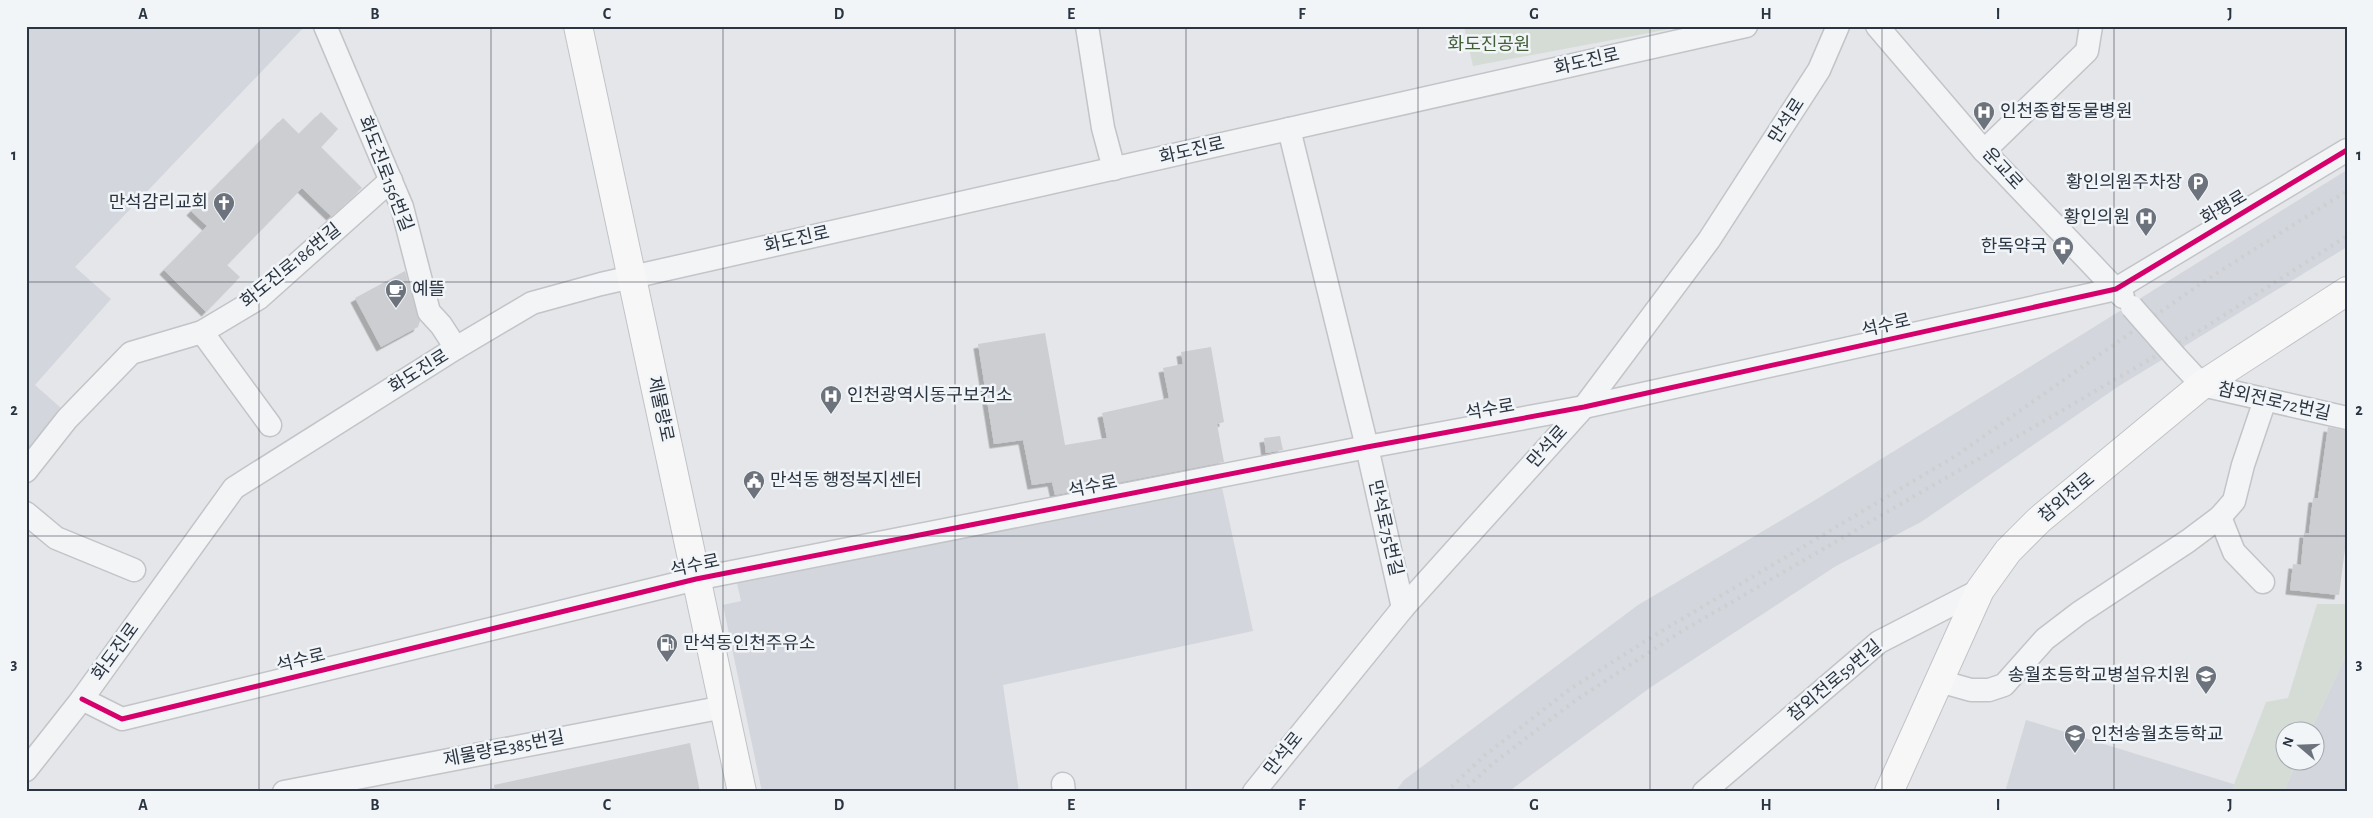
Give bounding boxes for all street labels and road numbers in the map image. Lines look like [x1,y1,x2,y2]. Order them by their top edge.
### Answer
street label: 화도진로 [1552,45,1621,78]
street label: 만석로 [1765,95,1808,147]
street label: 화도진로156번길 [355,114,416,234]
street label: 화도진로 [1157,134,1226,167]
street label: 운교로 [1978,144,2026,193]
street label: 화평로 [2198,187,2250,229]
street label: 화도진로186번길 [237,220,344,312]
street label: 화도진로 [762,223,831,256]
street label: 석수로 [1860,311,1912,340]
street label: 화도진로 [386,346,452,397]
street label: 제물량로 [644,374,678,443]
street label: 참외전로72번길 [2216,378,2333,424]
street label: 석수로 [1464,396,1516,423]
street label: 만석로 [1524,422,1571,471]
street label: 참외전로 [2035,468,2098,526]
street label: 석수로 [1067,472,1119,501]
street label: 만석로75번길 [1365,478,1406,578]
street label: 석수로 [669,551,721,580]
street label: 화도진로 [88,619,143,684]
street label: 참외전로59번길 [1784,636,1885,725]
street label: 석수로 [274,645,327,676]
street label: 제물량로385번길 [442,726,566,770]
street label: 만석로 [1261,728,1307,779]

